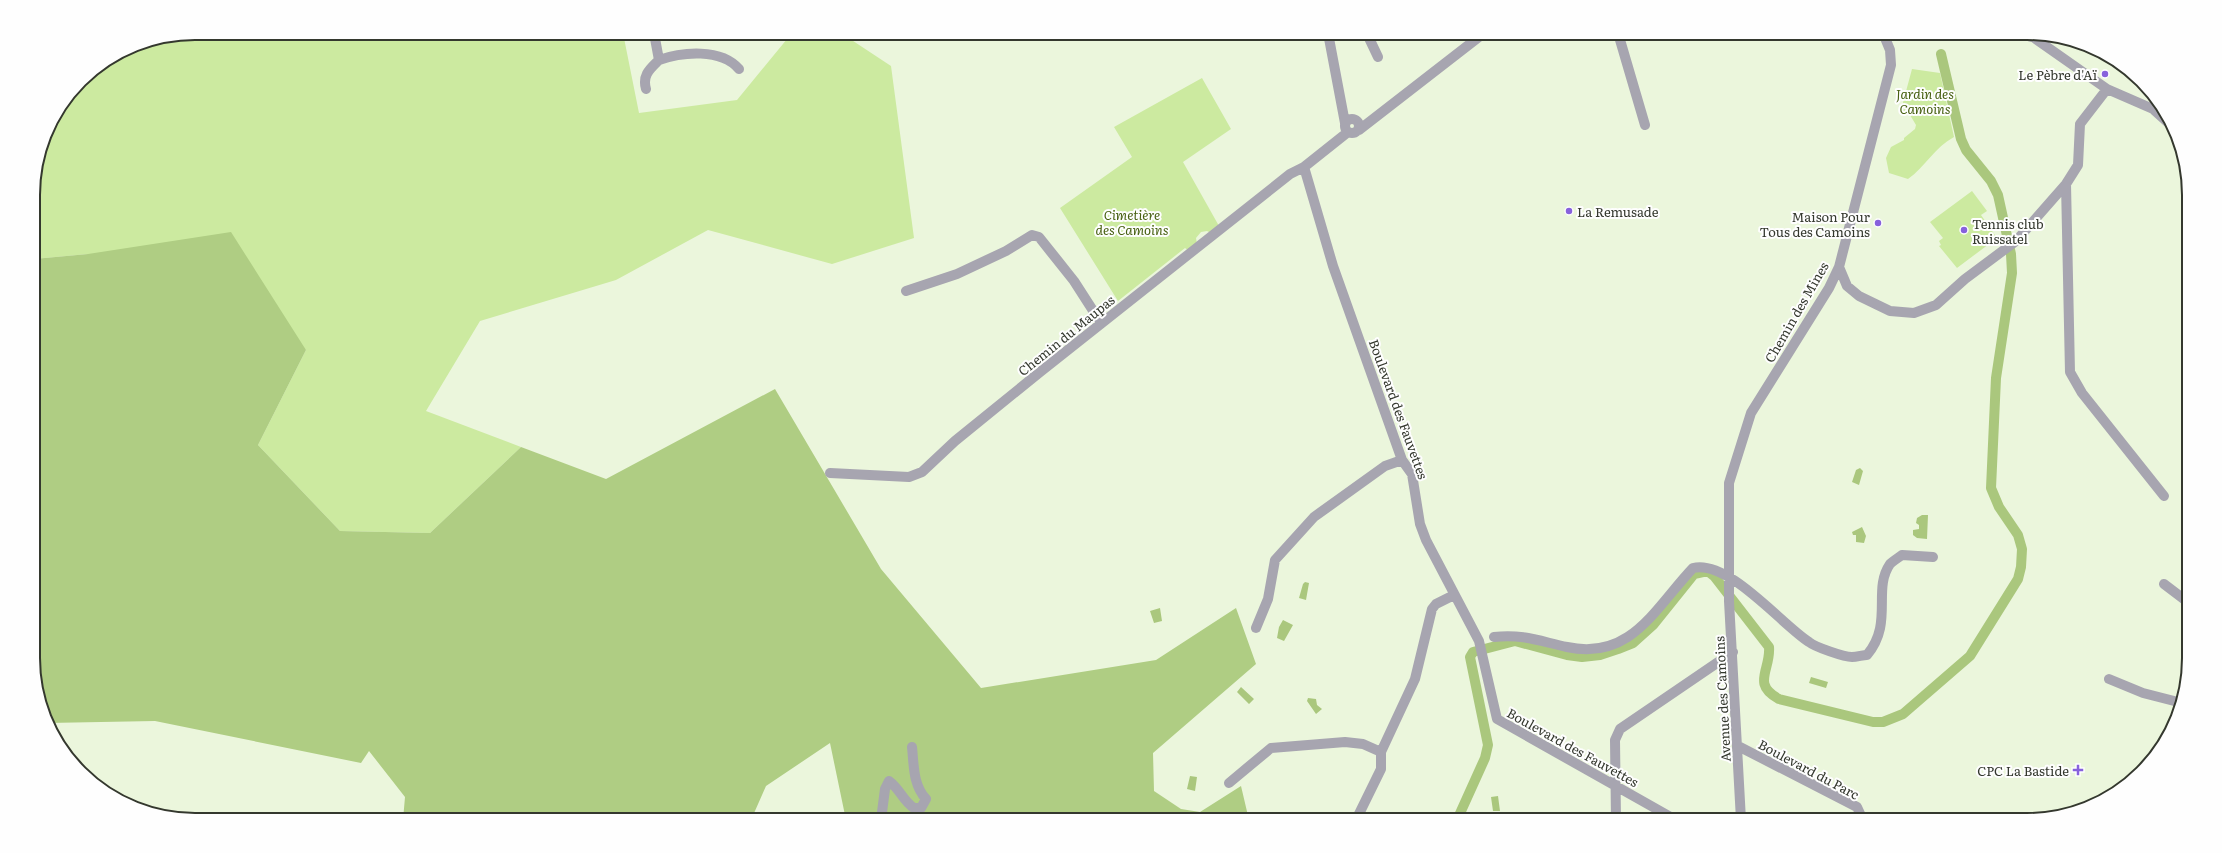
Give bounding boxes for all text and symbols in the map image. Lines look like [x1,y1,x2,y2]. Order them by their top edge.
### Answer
place label: Le Pèbre d'Aï [2018,65,2098,84]
marker: Le Pèbre d'Aï [2100,69,2110,79]
park label: Jardin des Camoins [1896,84,1954,118]
place label: La Remusade [1577,202,1659,221]
park label: Cimetière des Camoins [1096,205,1169,239]
marker: La Remusade [1564,206,1574,216]
place label: Maison Pour Tous des Camoins [1760,207,1871,241]
place label: Tennis club Ruissatel [1972,214,2044,248]
marker: Maison Pour Tous des Camoins [1873,218,1883,228]
marker: Tennis club Ruissatel [1959,225,1969,235]
street label: Chemin des Mines [1759,258,1833,366]
street label: Chemin du Maupas [1014,290,1118,380]
street label: Boulevard des Fauvettes [1365,336,1433,482]
street label: Avenue des Camoins [1709,636,1735,762]
street label: Boulevard des Fauvettes [1504,703,1642,791]
street label: Boulevard du Parc [1755,734,1863,804]
place label: CPC La Bastide [1977,761,2069,780]
marker: CPC La Bastide [2072,764,2084,776]

